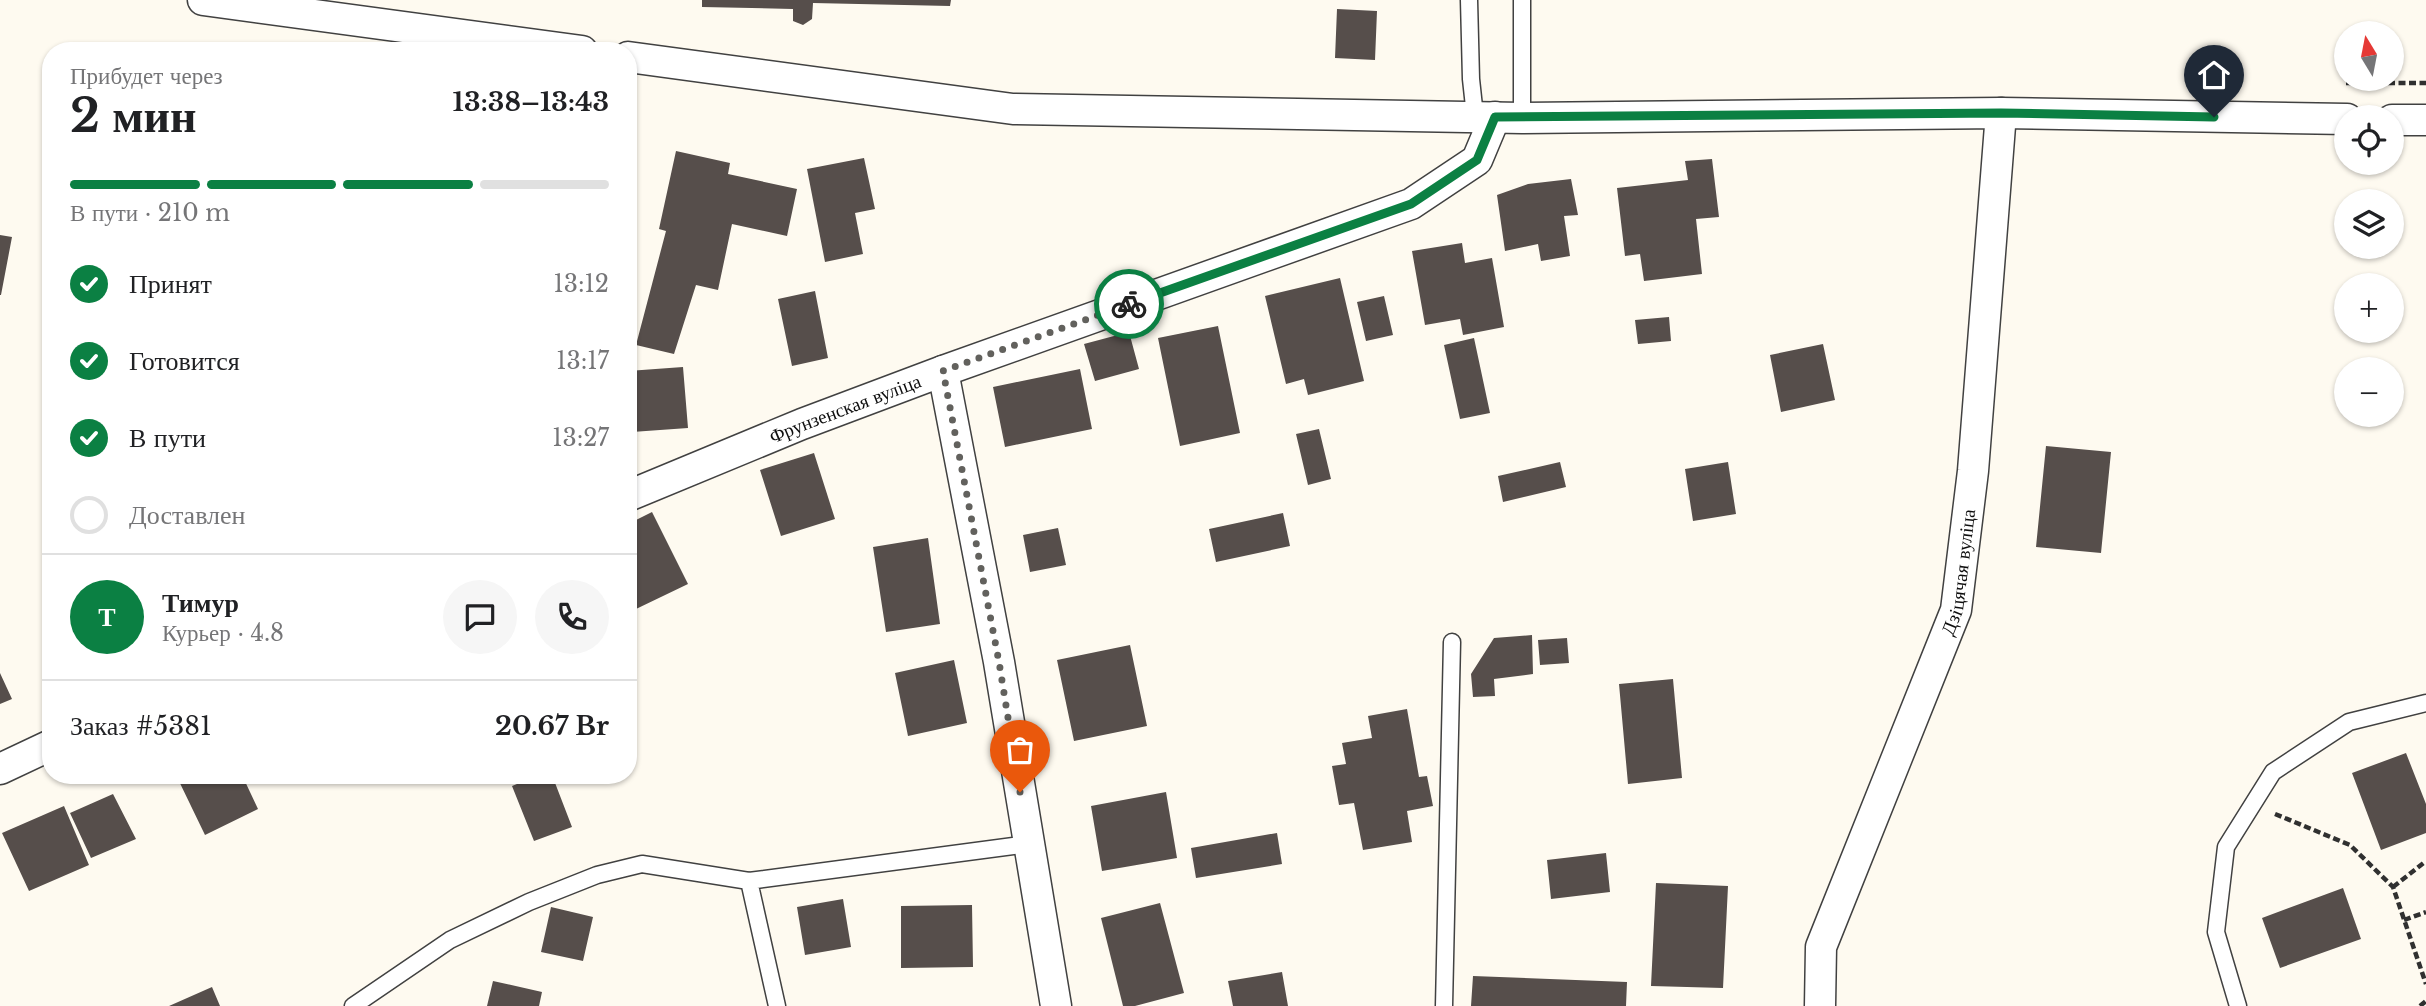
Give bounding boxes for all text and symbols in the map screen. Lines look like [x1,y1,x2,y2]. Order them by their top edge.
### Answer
north arrow [2334,21,2404,91]
map controls [2334,21,2404,427]
pin [2184,45,2244,117]
icon: home [2195,56,2233,94]
text: Прибудет через [70,62,223,90]
text: 13:38–13:43 [453,86,609,118]
text: 2 мин [70,87,197,144]
button: locate [2334,105,2404,175]
button: layers [2334,189,2404,259]
text: В пути · 210 m [70,199,230,227]
icon: check [70,265,108,303]
text: Принят [129,268,212,300]
courier [1094,269,1164,339]
text: 13:12 [554,270,609,298]
button: + [2334,273,2404,343]
icon: bike [1110,285,1148,323]
icon: check [70,342,108,380]
text: Готовится [129,345,240,377]
text: 13:17 [556,347,609,375]
button: − [2334,357,2404,427]
street label: Фрунзенская вуліца [766,369,925,448]
icon: check [70,419,108,457]
text: В пути [129,422,206,454]
text: 13:27 [552,424,609,452]
text: Доставлен [129,499,246,531]
street label: Дзіцячая вуліца [1936,507,1980,639]
button: chat [443,580,517,654]
button: phone [535,580,609,654]
text: Тимур [162,587,239,619]
text: Т [98,601,116,633]
text: Курьер · 4.8 [162,619,284,647]
text: Заказ #5381 [70,710,212,742]
text: 20.67 Br [495,710,609,742]
pin [990,720,1050,792]
icon: bag [1001,731,1039,769]

